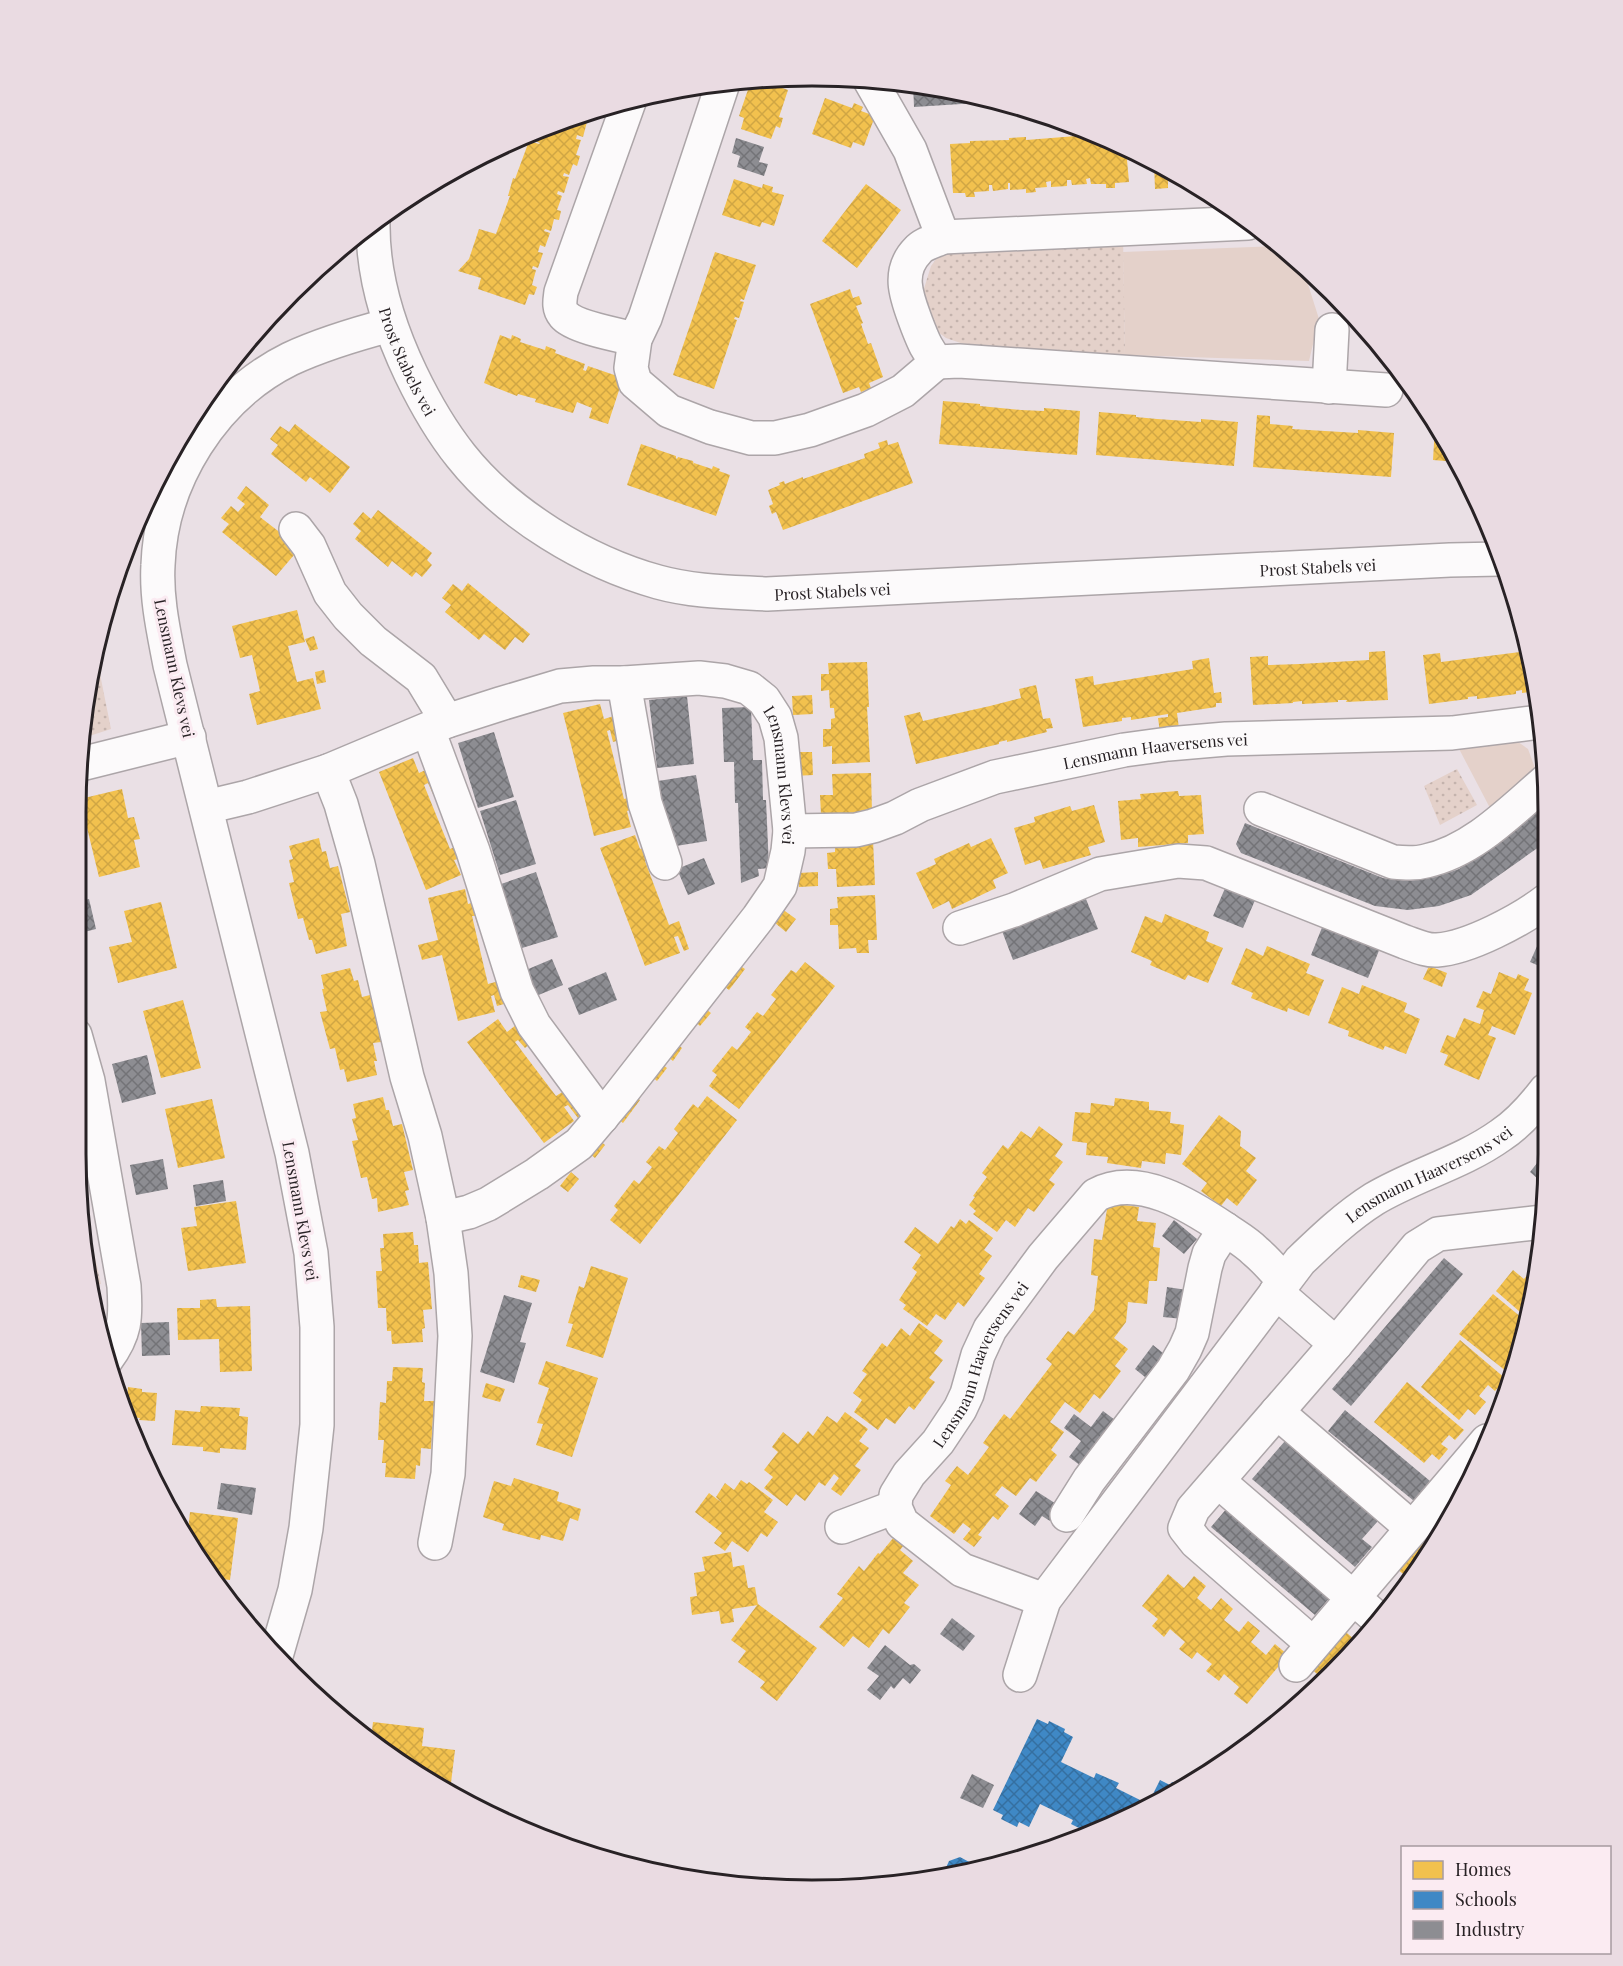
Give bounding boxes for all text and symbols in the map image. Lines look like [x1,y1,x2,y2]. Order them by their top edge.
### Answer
street label: Prost Stabels vei [375,304,441,420]
street label: Prost Stabels vei [1259,553,1377,580]
street label: Prost Stabels vei [774,577,892,604]
street label: Lensmann Klevs vei [150,597,200,740]
street label: Lensmann Klevs vei [759,701,801,846]
street label: Lensmann Haaversens vei [1061,728,1248,773]
street label: Lensmann Haaversens vei [1340,1120,1516,1227]
street label: Lensmann Klevs vei [278,1140,324,1283]
street label: Lensmann Haaversens vei [927,1277,1032,1451]
legend [1401,1846,1611,1954]
text: Homes [1455,1857,1511,1881]
text: Schools [1455,1887,1517,1911]
text: Industry [1455,1917,1524,1941]

